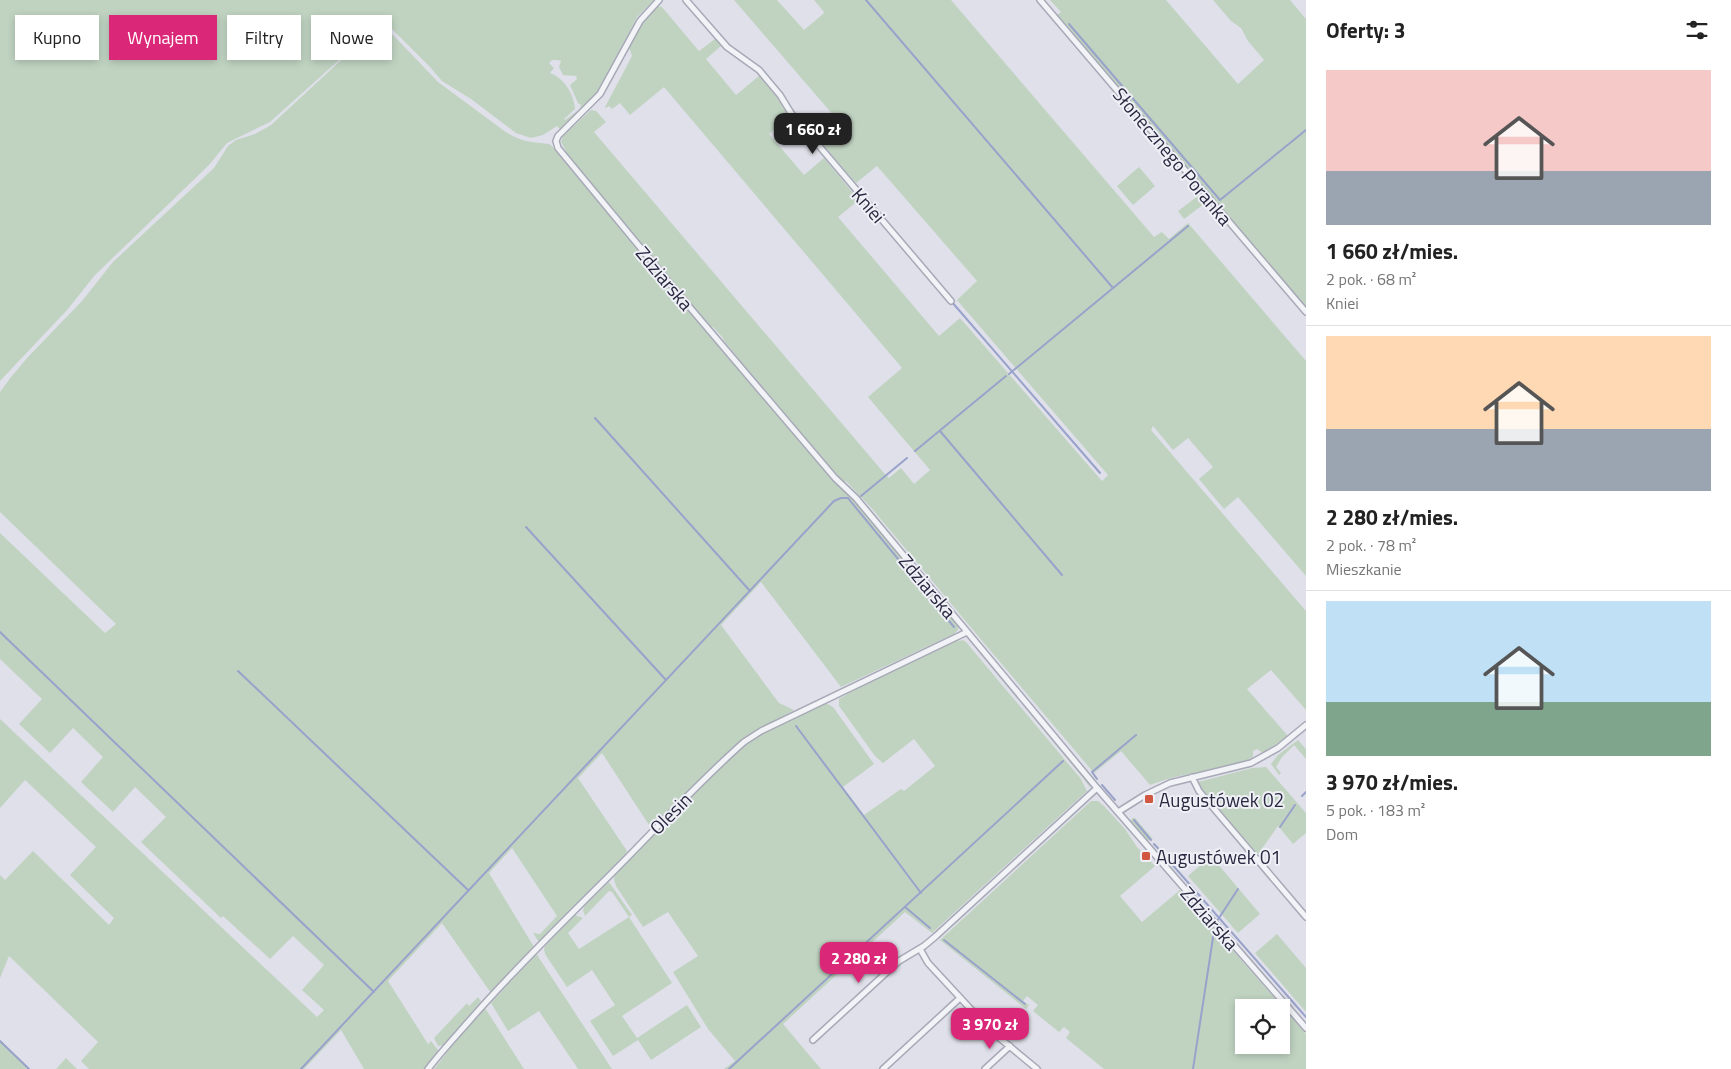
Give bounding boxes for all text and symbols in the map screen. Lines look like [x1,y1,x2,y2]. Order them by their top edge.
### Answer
text: Oferty: 3 [1326,14,1406,46]
chip: Kupno [15,15,99,60]
chip: Wynajem [109,15,217,60]
chip: Filtry [227,15,301,60]
chip: Nowe [311,15,392,60]
icon: filters [1683,16,1711,44]
street label: Słonecznego Poranka [1106,80,1240,232]
icon: home [1474,103,1564,193]
pin: 1 660 zł [761,112,865,155]
text: 1 660 zł [785,117,841,141]
street label: Kniei [845,181,893,229]
text: 1 660 zł/mies. [1326,235,1458,267]
street label: Zdziarska [629,239,701,317]
text: 2 pok. · 68 m² [1326,267,1416,291]
text: Kniei [1326,291,1359,315]
icon: home [1474,368,1564,458]
text: 2 280 zł/mies. [1326,501,1458,533]
text: 2 pok. · 78 m² [1326,533,1416,557]
street label: Zdziarska [892,547,964,625]
text: Mieszkanie [1326,557,1402,581]
icon: home [1474,633,1564,723]
text: 3 970 zł/mies. [1326,766,1458,798]
street label: Olesin [642,785,698,841]
place label: Augustówek 02 [1159,785,1284,814]
marker: Augustówek 02 [1143,793,1155,805]
text: 5 pok. · 183 m² [1326,798,1425,822]
text: Dom [1326,822,1358,846]
place label: Augustówek 01 [1156,842,1281,871]
marker: Augustówek 01 [1140,850,1152,862]
street label: Zdziarska [1174,880,1246,957]
pin: 2 280 zł [807,942,911,984]
text: 2 280 zł [831,946,887,970]
map controls [1235,999,1290,1054]
button: locate [1235,999,1290,1054]
pin: 3 970 zł [938,1008,1042,1050]
text: 3 970 zł [962,1012,1018,1036]

